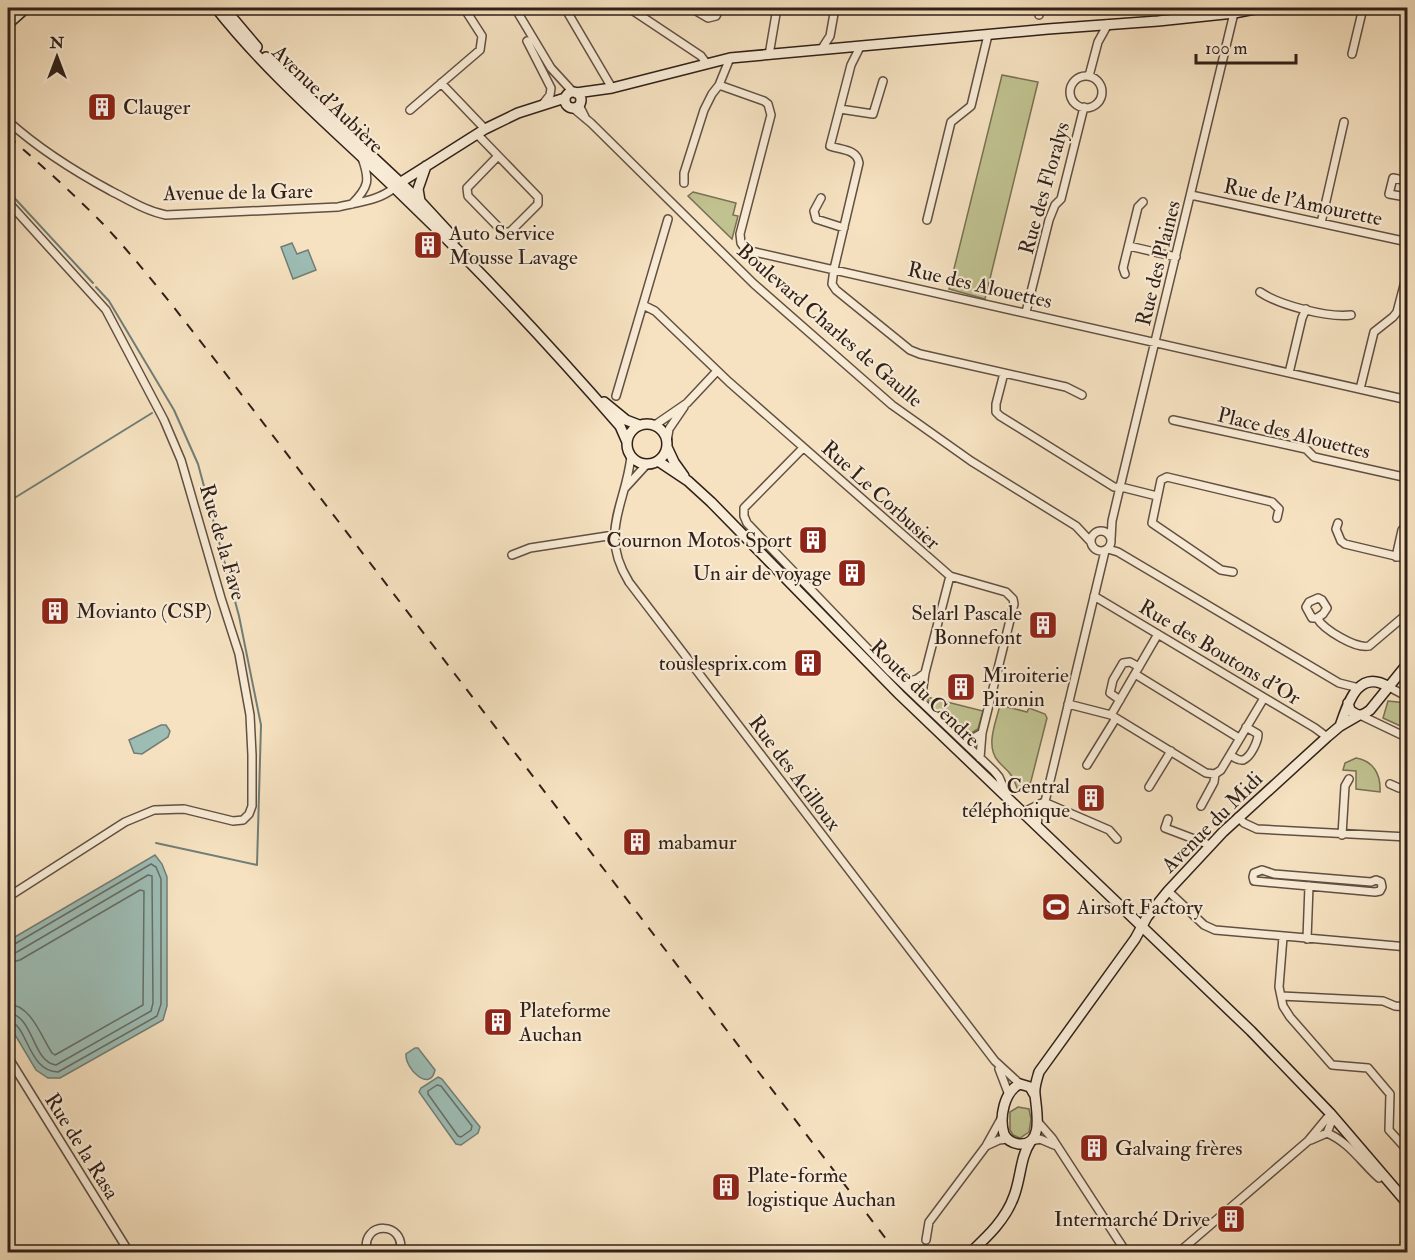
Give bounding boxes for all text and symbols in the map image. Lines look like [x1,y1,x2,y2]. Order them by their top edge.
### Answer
north arrow [27,27,87,87]
scale bar [1196,27,1296,65]
text: N [49,33,65,53]
text: 100 m [1205,37,1248,60]
street label: Avenue d'Aubière [265,39,389,160]
building icon: Clauger [86,91,118,123]
place label: Clauger [123,94,190,121]
street label: Rue des Floralys [1013,119,1076,257]
street label: Rue de l'Amourette [1221,172,1385,233]
street label: Avenue de la Gare [162,178,313,207]
street label: Rue des Plaines [1130,198,1187,329]
place label: Auto Service Mousse Lavage [448,220,578,271]
building icon: Auto Service Mousse Lavage [412,229,444,261]
street label: Boulevard Charles de Gaulle [731,237,928,414]
street label: Rue des Alouettes [905,256,1055,315]
street label: Place des Alouettes [1215,401,1373,466]
street label: Rue Le Corbusier [816,435,946,556]
street label: Rue de la Fave [193,481,252,603]
building icon: Cournon Motos Sport [797,524,829,556]
place label: Cournon Motos Sport [606,527,792,554]
building icon: Un air de voyage [836,557,868,589]
place label: Un air de voyage [693,560,831,587]
street label: Rue des Boutons d'Or [1134,593,1306,712]
building icon: Movianto (CSP) [39,595,71,627]
place label: Movianto (CSP) [76,598,212,625]
place label: Selarl Pascale Bonnefont [911,600,1022,651]
building icon: Selarl Pascale Bonnefont [1027,609,1059,641]
street label: Route du Cendre [864,634,986,753]
building icon: touslesprix.com [792,647,824,679]
place label: touslesprix.com [659,650,787,677]
place label: Miroiterie Pironin [982,662,1069,713]
building icon: Miroiterie Pironin [945,671,977,703]
street label: Rue des Acilloux [742,710,847,837]
street label: Avenue du Midi [1155,766,1269,879]
place label: Central téléphonique [962,773,1071,824]
building icon: Central téléphonique [1075,782,1107,814]
building icon: mabamur [621,826,653,858]
place label: mabamur [658,829,737,856]
sports icon: Airsoft Factory [1040,891,1072,923]
place label: Airsoft Factory [1076,894,1203,921]
place label: Plateforme Auchan [518,997,611,1048]
building icon: Plateforme Auchan [482,1006,514,1038]
street label: Rue de la Rasa [38,1088,125,1205]
building icon: Galvaing frères [1078,1132,1110,1164]
place label: Galvaing frères [1115,1135,1242,1162]
place label: Plate-forme logistique Auchan [747,1162,896,1213]
building icon: Plate-forme logistique Auchan [710,1171,742,1203]
building icon: Intermarché Drive [1215,1203,1247,1235]
place label: Intermarché Drive [1054,1206,1210,1233]

